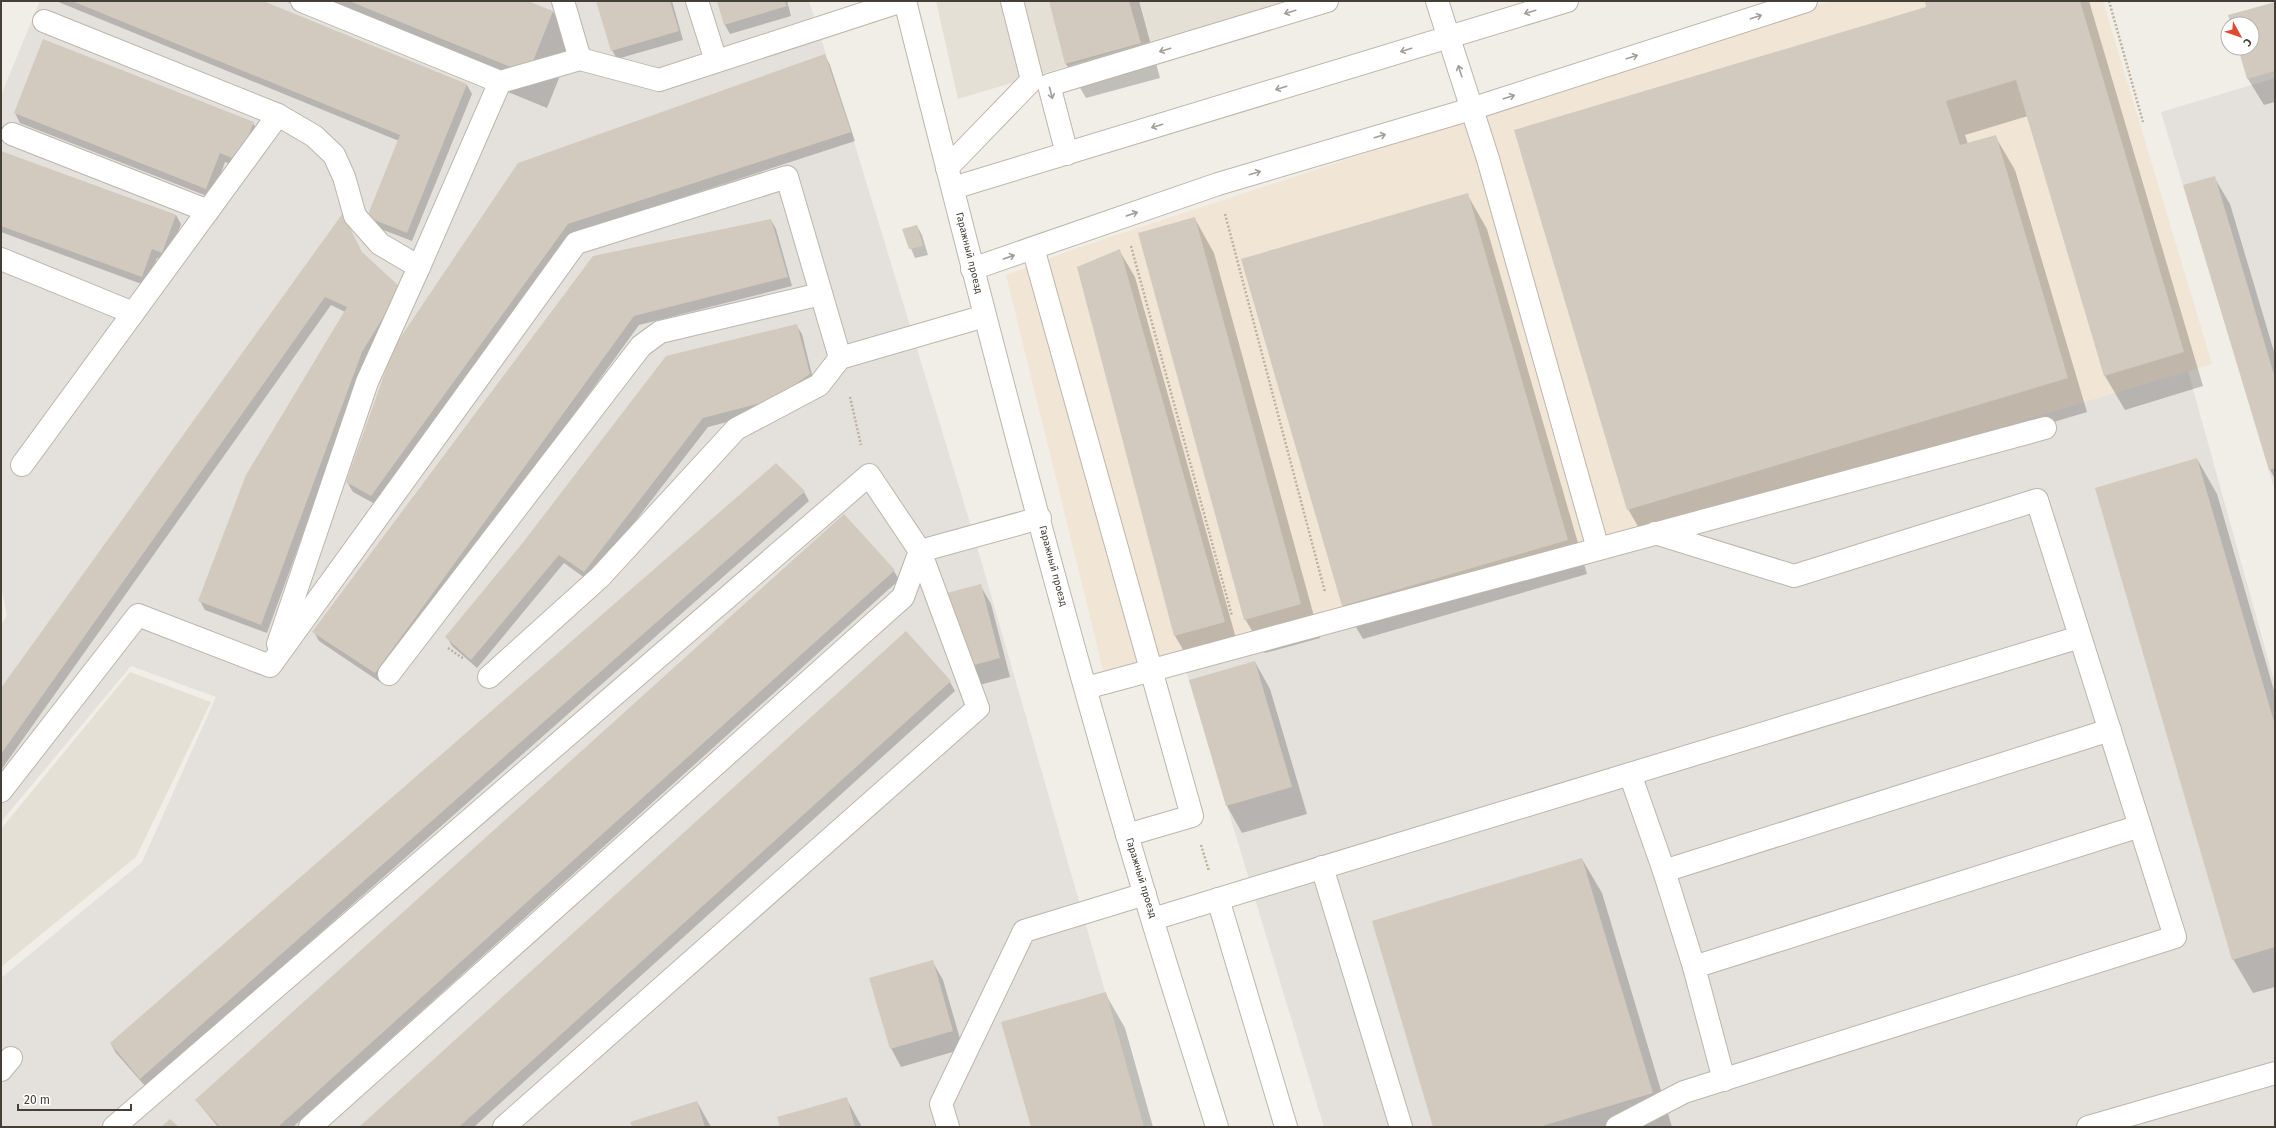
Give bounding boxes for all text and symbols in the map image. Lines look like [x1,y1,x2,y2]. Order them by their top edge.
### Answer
one-way arrow [1284,9,1297,16]
one-way arrow [1524,9,1537,16]
one-way arrow [1749,13,1762,20]
north arrow [2220,16,2260,56]
text: С [2240,36,2254,49]
one-way arrow [1159,47,1172,54]
one-way arrow [1399,47,1412,54]
one-way arrow [1626,53,1639,60]
one-way arrow [1455,66,1463,78]
one-way arrow [1275,85,1288,92]
one-way arrow [1047,86,1055,99]
one-way arrow [1502,92,1514,100]
one-way arrow [1151,123,1164,130]
one-way arrow [1373,132,1386,139]
one-way arrow [1249,169,1262,176]
one-way arrow [1125,210,1138,217]
street label: Гаражный проезд [953,211,985,295]
one-way arrow [1003,252,1015,260]
street label: Гаражный проезд [1036,524,1070,608]
street label: Гаражный проезд [1123,836,1159,920]
scale bar [18,1086,131,1112]
text: 20 m [24,1093,50,1107]

